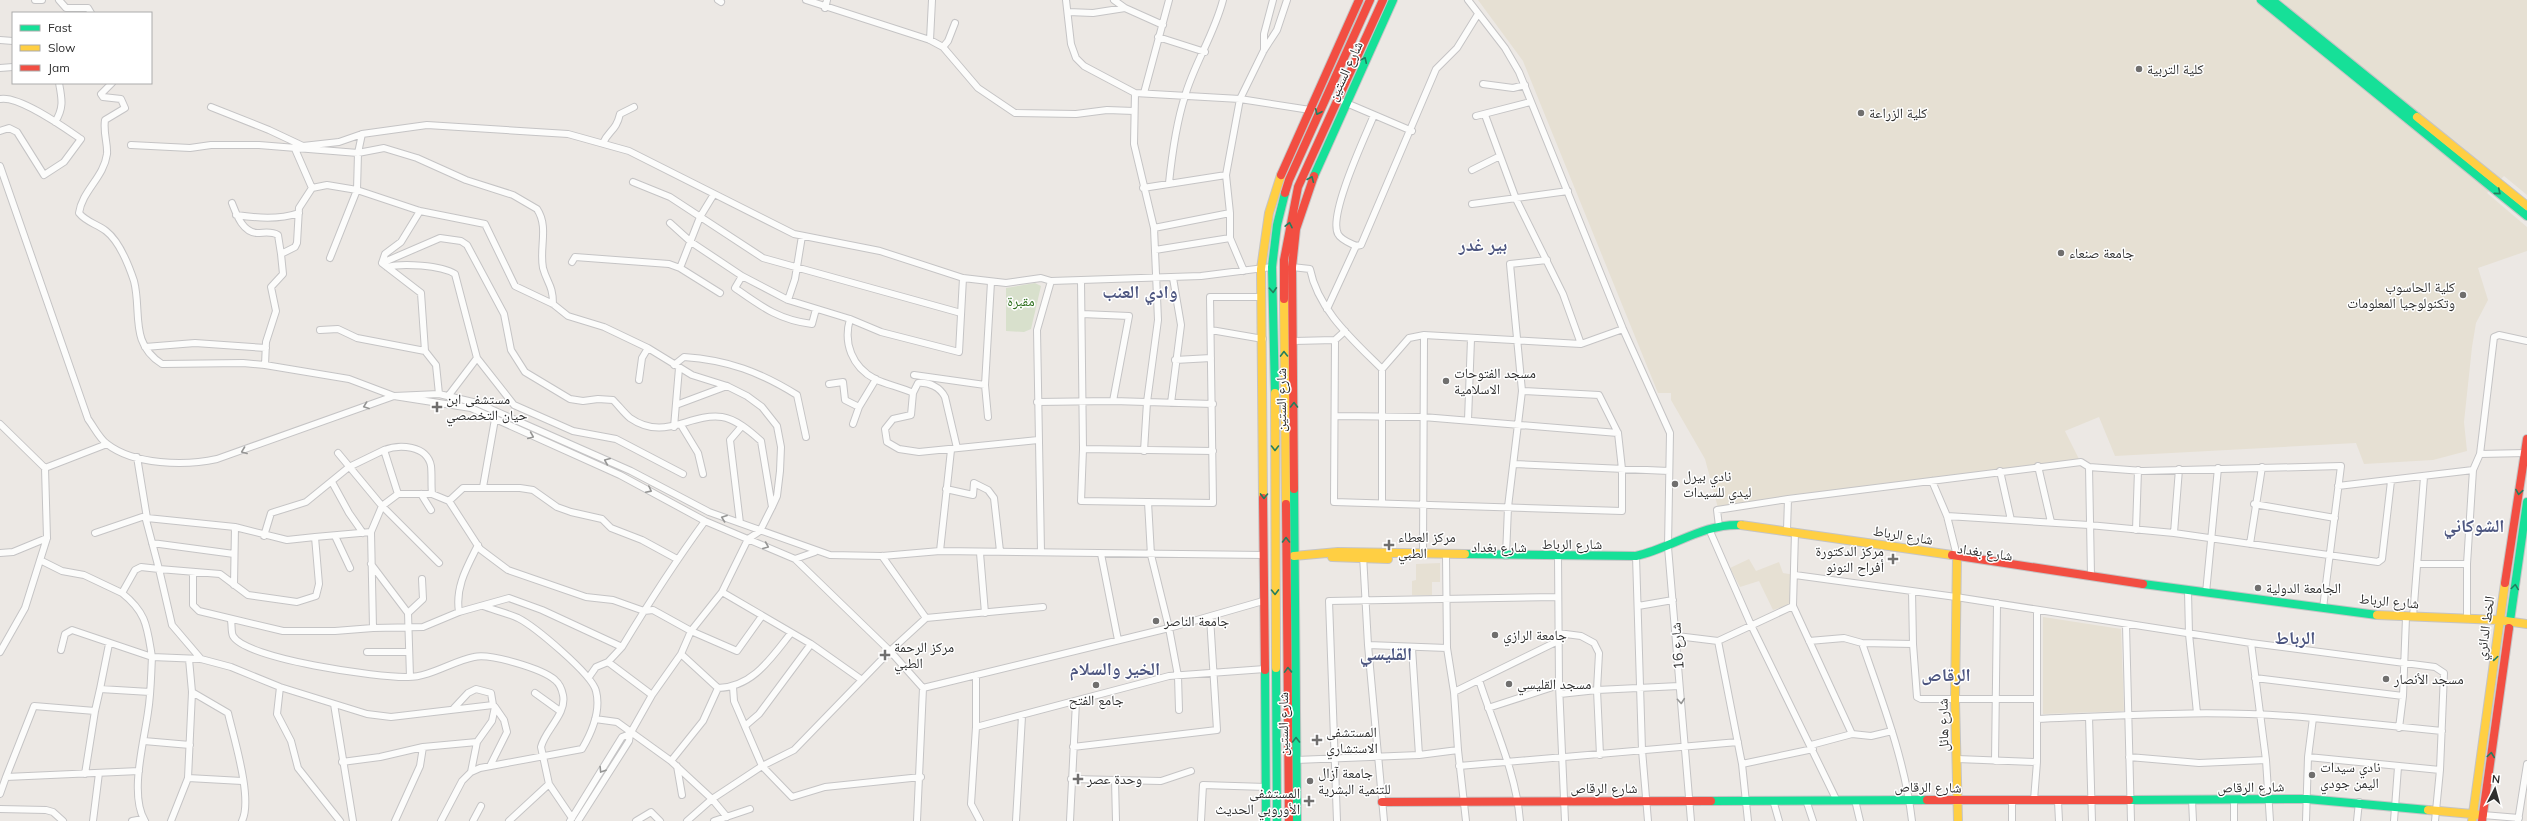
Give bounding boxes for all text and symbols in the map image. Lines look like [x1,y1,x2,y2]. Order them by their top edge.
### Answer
legend [12,12,152,84]
text: Fast [48,20,72,35]
street label: شارع الستين [1323,38,1368,104]
text: Slow [48,40,76,55]
one-way arrow [1359,57,1367,65]
text: Jam [48,60,70,75]
place label: كلية التربية [2147,60,2204,78]
marker: كلية التربية [2134,64,2144,74]
place label: كلية الزراعة [1869,104,1928,122]
one-way arrow [1315,107,1323,115]
marker: كلية الزراعة [1856,108,1866,118]
one-way arrow [1307,176,1315,183]
one-way arrow [2493,188,2501,195]
one-way arrow [1285,221,1293,228]
district label: بير غدر [1458,233,1507,256]
place label: جامعة صنعاء [2069,244,2134,262]
marker: جامعة صنعاء [2056,248,2066,258]
place label: كلية الحاسوب وتكنولوجيا المعلومات [2347,278,2455,312]
district label: وادي العنب [1102,280,1178,306]
one-way arrow [1269,287,1277,293]
marker: كلية الحاسوب وتكنولوجيا المعلومات [2458,290,2468,300]
park label: مقبرة [1007,292,1035,310]
one-way arrow [1280,351,1289,357]
place label: مسجد الفتوحات الاسلامية [1454,364,1536,398]
street label: شارع الستين [1272,368,1291,432]
marker: مسجد الفتوحات الاسلامية [1441,376,1451,386]
place label: مستشفى ابن حيان التخصصي [446,390,528,427]
marker: مستشفى ابن حيان التخصصي [431,401,443,413]
one-way arrow [363,402,370,410]
one-way arrow [1290,402,1298,408]
one-way arrow [527,431,534,439]
one-way arrow [1271,445,1279,451]
one-way arrow [241,446,248,454]
one-way arrow [603,458,611,466]
place label: نادي بيرل ليدي للسيدات [1683,467,1751,504]
marker: نادي بيرل ليدي للسيدات [1670,479,1680,489]
one-way arrow [644,485,652,493]
one-way arrow [2515,489,2524,495]
one-way arrow [1260,493,1268,499]
one-way arrow [720,514,727,522]
district label: الشوكاني [2444,514,2504,540]
street label: شارع الرباط [1872,521,1934,550]
place label: مركز العطاء الطبي [1398,528,1456,565]
street label: شارع الرباط [1542,535,1602,554]
one-way arrow [1282,537,1290,543]
street label: شارع بغداد [1471,538,1527,557]
marker: مركز العطاء الطبي [1383,539,1395,551]
street label: شارع بغداد [1956,539,2014,566]
one-way arrow [762,542,769,550]
place label: مركز الدكتورة أفراح النونو [1815,542,1884,577]
marker: مركز الدكتورة أفراح النونو [1887,553,1899,565]
place label: الجامعة الدولية [2266,579,2341,597]
marker: الجامعة الدولية [2253,583,2263,593]
one-way arrow [2510,584,2519,590]
one-way arrow [1271,589,1279,595]
street label: شارع الرباط [2358,589,2420,614]
street label: الخط الدائري [2472,595,2501,662]
place label: جامعة الناصر [1163,612,1229,630]
marker: جامعة الناصر [1151,616,1161,626]
street label: شارع 16 [1666,622,1689,670]
place label: جامعة الرازي [1503,626,1567,647]
district label: الرباط [2275,626,2315,649]
marker: جامعة الرازي [1490,630,1500,640]
place label: مركز الرحمة الطبي [894,638,954,675]
district label: القليسي [1360,642,1412,668]
marker: مركز الرحمة الطبي [879,649,891,661]
one-way arrow [2489,655,2498,661]
district label: الخير والسلام [1070,657,1160,681]
district label: الرقاص [1921,663,1971,686]
one-way arrow [1284,667,1292,673]
place label: مسجد الأنصار [2393,670,2464,688]
marker: مسجد الأنصار [2381,674,2391,684]
place label: مسجد القليسي [1517,675,1591,696]
marker: مسجد القليسي [1504,679,1514,689]
marker: جامع الفتح [1091,680,1101,690]
place label: جامع الفتح [1068,691,1124,710]
street label: شارع الستين [1274,692,1293,756]
one-way arrow [1676,698,1685,704]
street label: شارع هائل [1934,698,1953,752]
place label: المستشفى الاستشاري [1326,723,1378,760]
marker: المستشفى الاستشاري [1311,734,1323,746]
one-way arrow [1292,737,1300,743]
one-way arrow [2486,752,2495,758]
place label: نادي سيدات اليمن جودي [2320,758,2381,795]
place label: جامعة آزال للتنمية البشرية [1318,764,1391,798]
one-way arrow [599,766,606,773]
north arrow [2475,769,2515,809]
place label: وحدة عصر [1086,770,1142,788]
marker: نادي سيدات اليمن جودي [2307,770,2317,780]
text: N [2491,772,2501,786]
marker: وحدة عصر [1072,773,1084,785]
marker: جامعة آزال للتنمية البشرية [1305,776,1315,786]
street label: شارع الرقاص [1894,777,1962,798]
street label: شارع الرقاص [2217,777,2285,798]
street label: شارع الرقاص [1571,779,1638,798]
place label: المستشفى الأوروبي الحديث [1215,784,1300,821]
marker: المستشفى الأوروبي الحديث [1303,795,1315,807]

